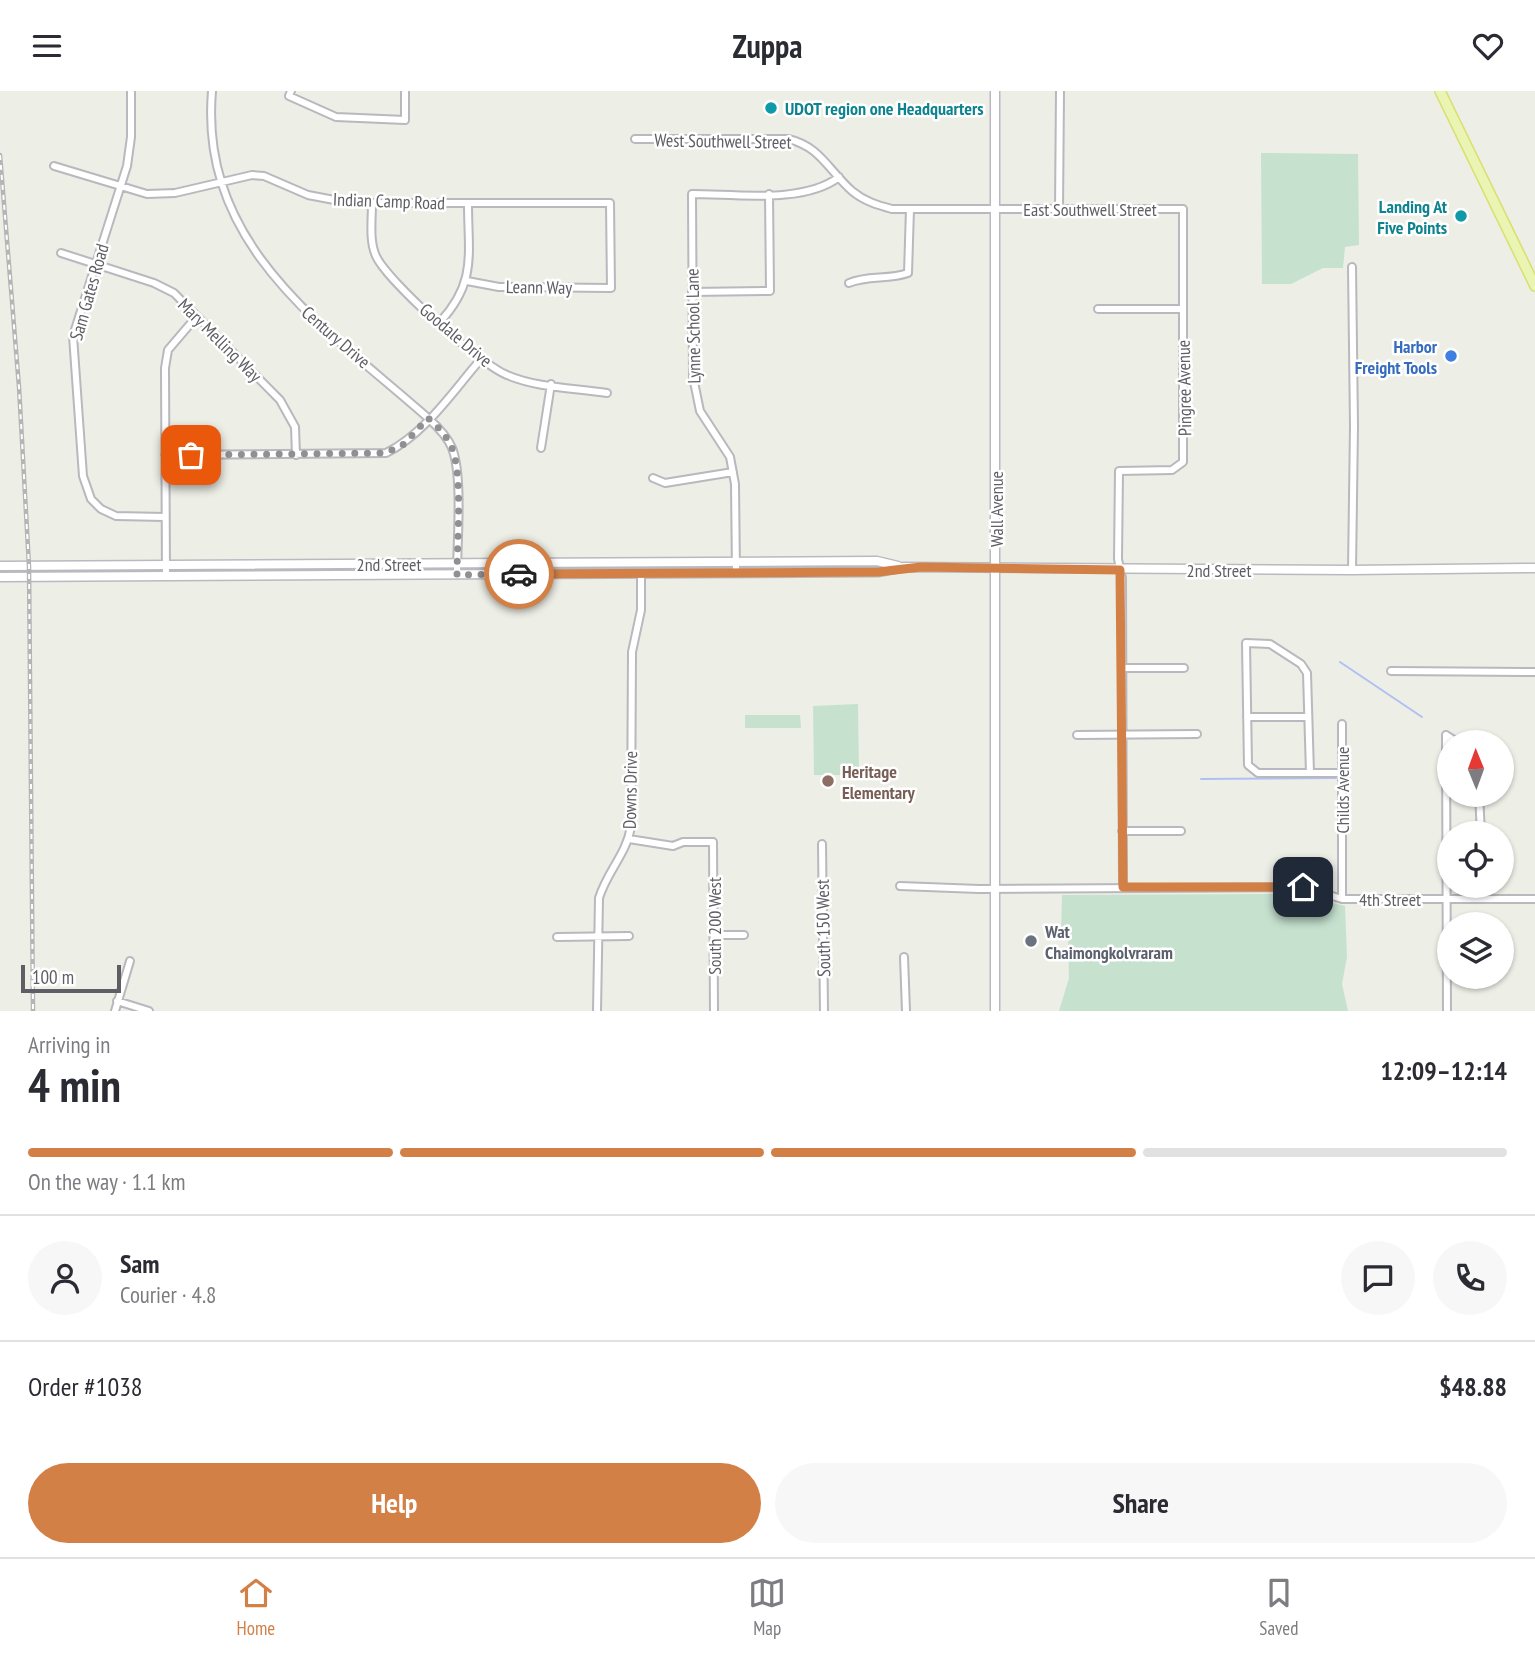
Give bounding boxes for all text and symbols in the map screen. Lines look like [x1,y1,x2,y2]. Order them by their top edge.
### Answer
text: Zuppa [732,25,803,67]
icon: menu [28,27,66,65]
icon: heart [1469,27,1507,65]
place label: UDOT region one Headquarters [785,97,984,120]
marker: UDOT region one Headquarters [763,100,779,116]
street label: West Southwell Street [654,128,792,154]
street label: Indian Camp Road [333,188,445,214]
place label: Landing At Five Points [1377,195,1448,239]
street label: East Southwell Street [1023,198,1157,221]
marker: Landing At Five Points [1453,208,1469,224]
street label: Sam Gates Road [64,241,114,343]
street label: Lynne School Lane [680,268,706,384]
street label: Leann Way [506,275,572,299]
street label: Mary Melling Way [173,293,267,387]
street label: Goodale Drive [415,298,497,372]
street label: Century Drive [297,301,375,373]
place label: Harbor Freight Tools [1355,335,1438,379]
street label: Pingree Avenue [1172,340,1196,436]
marker: Harbor Freight Tools [1443,348,1459,364]
pin [161,425,221,485]
icon: bag [172,436,210,474]
street label: Wall Avenue [985,471,1008,547]
courier [484,539,554,609]
street label: 2nd Street [357,553,421,576]
icon: car [500,555,538,593]
street label: 2nd Street [1187,559,1251,582]
north arrow [1437,730,1514,807]
map controls [1437,730,1514,989]
street label: Childs Avenue [1331,747,1354,834]
street label: Downs Drive [618,751,642,829]
place label: Heritage Elementary [842,760,915,804]
marker: Heritage Elementary [820,773,836,789]
button: locate [1437,821,1514,898]
pin [1273,857,1333,917]
icon: home [1284,868,1322,906]
street label: South 200 West [703,877,726,975]
street label: South 150 West [811,879,835,977]
street label: 4th Street [1359,888,1421,911]
button: layers [1437,912,1514,989]
place label: Wat Chaimongkolvraram [1044,920,1173,964]
marker: Wat Chaimongkolvraram [1023,933,1039,949]
scale bar [21,962,121,994]
text: 100 m [32,965,74,989]
text: Arriving in [28,1030,110,1059]
text: 12:09–12:14 [1380,1054,1507,1087]
text: 4 min [28,1055,121,1115]
text: On the way · 1.1 km [28,1167,185,1196]
button: person [28,1241,102,1315]
button: chat [1341,1241,1415,1315]
button: phone [1433,1241,1507,1315]
text: Sam [120,1247,159,1280]
text: Courier · 4.8 [120,1280,216,1309]
text: Order #1038 [28,1370,143,1403]
text: $48.88 [1439,1370,1507,1403]
button: Help [28,1463,761,1543]
button: Share [775,1463,1507,1543]
tab: Home [237,1574,275,1640]
tab: Map [748,1574,786,1640]
tab: Saved [1259,1574,1298,1640]

